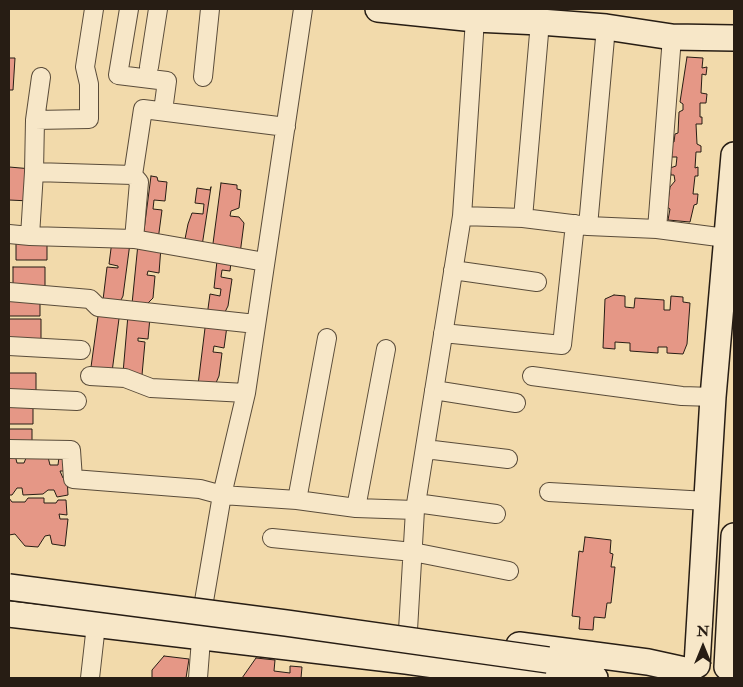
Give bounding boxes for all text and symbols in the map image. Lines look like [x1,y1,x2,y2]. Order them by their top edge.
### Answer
north arrow [678,622,728,672]
text: N [697,623,709,640]

